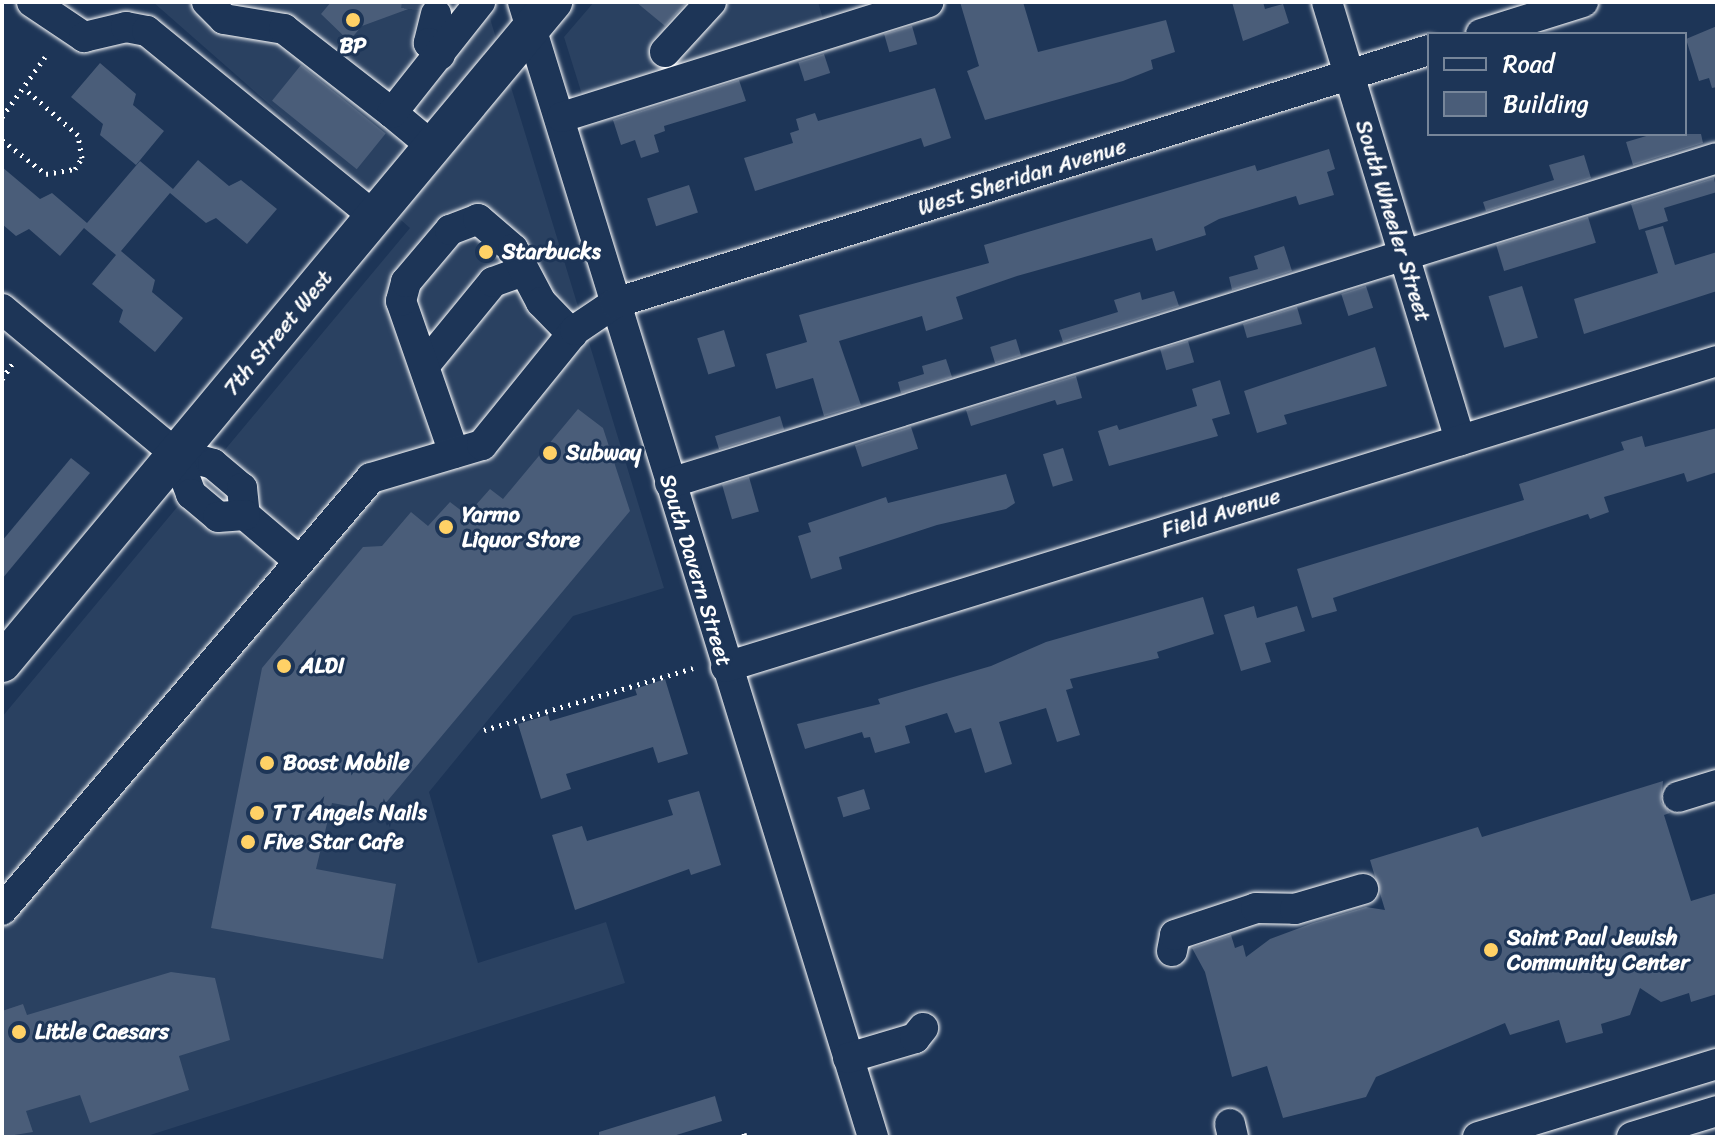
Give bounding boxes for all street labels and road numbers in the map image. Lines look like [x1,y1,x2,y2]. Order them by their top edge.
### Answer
street label: South Wheeler Street [1350,117,1436,325]
street label: West Sheridan Avenue [915,133,1129,221]
street label: 7th Street West [217,264,339,402]
street label: South Davern Street [654,471,738,669]
street label: Field Avenue [1158,482,1284,544]

